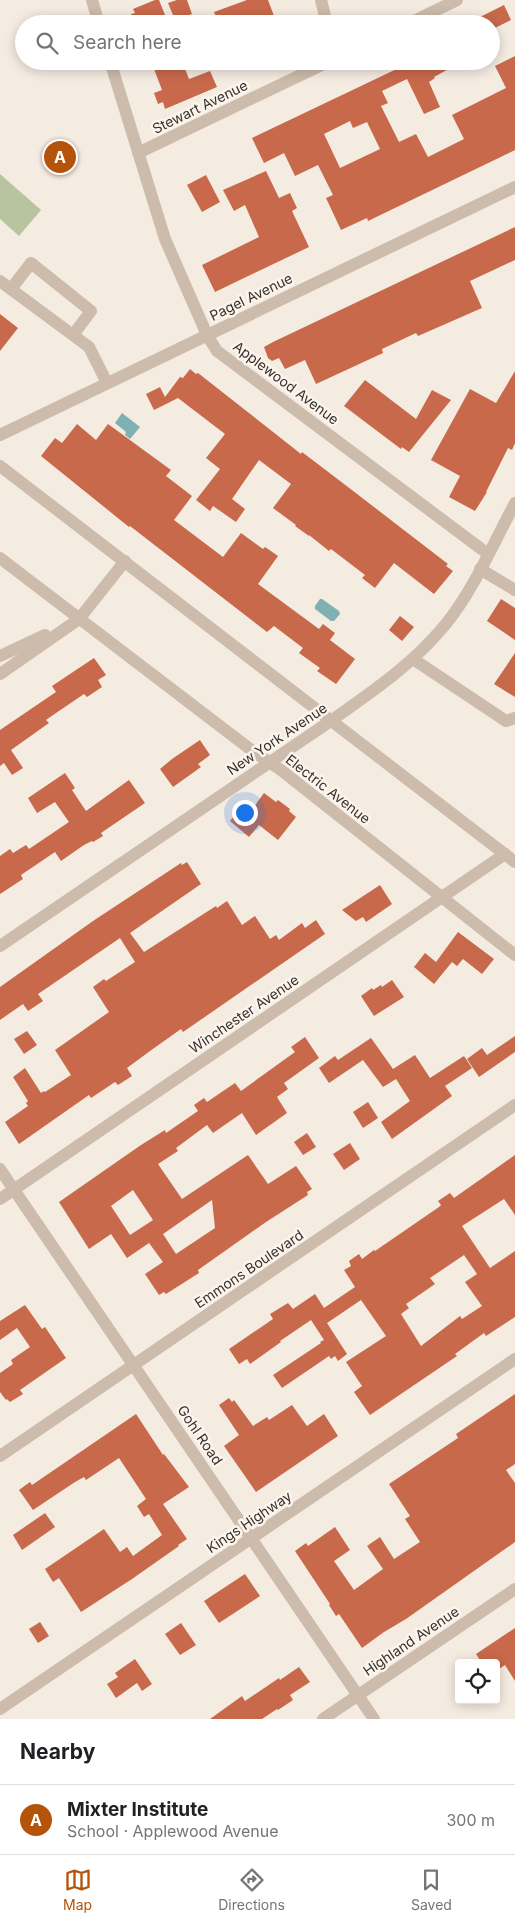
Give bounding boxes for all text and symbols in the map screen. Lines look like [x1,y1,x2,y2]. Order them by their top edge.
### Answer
search box [15,15,500,70]
icon: search [33,29,61,57]
text: Search here [73,31,182,54]
street label: Stewart Avenue [149,76,250,137]
pin: A [44,138,76,176]
street label: Pagel Avenue [207,269,295,324]
street label: Applewood Avenue [230,337,342,428]
street label: New York Avenue [223,699,330,778]
street label: Electric Avenue [283,750,374,827]
your location [232,800,258,826]
street label: Winchester Avenue [186,971,302,1056]
street label: Emmons Boulevard [191,1226,306,1311]
street label: Gohl Road [174,1402,227,1468]
street label: Kings Highway [203,1487,295,1556]
street label: Highland Avenue [360,1602,462,1679]
map controls [455,1659,500,1704]
button: locate [455,1659,500,1704]
text: Nearby [20,1739,95,1764]
text: Mixter Institute [67,1798,208,1821]
text: A [30,1810,42,1830]
text: 300 m [446,1810,495,1830]
text: School · Applewood Avenue [67,1821,279,1841]
tab: Map [63,1866,92,1913]
tab: Directions [218,1866,285,1913]
tab: Saved [411,1866,452,1913]

